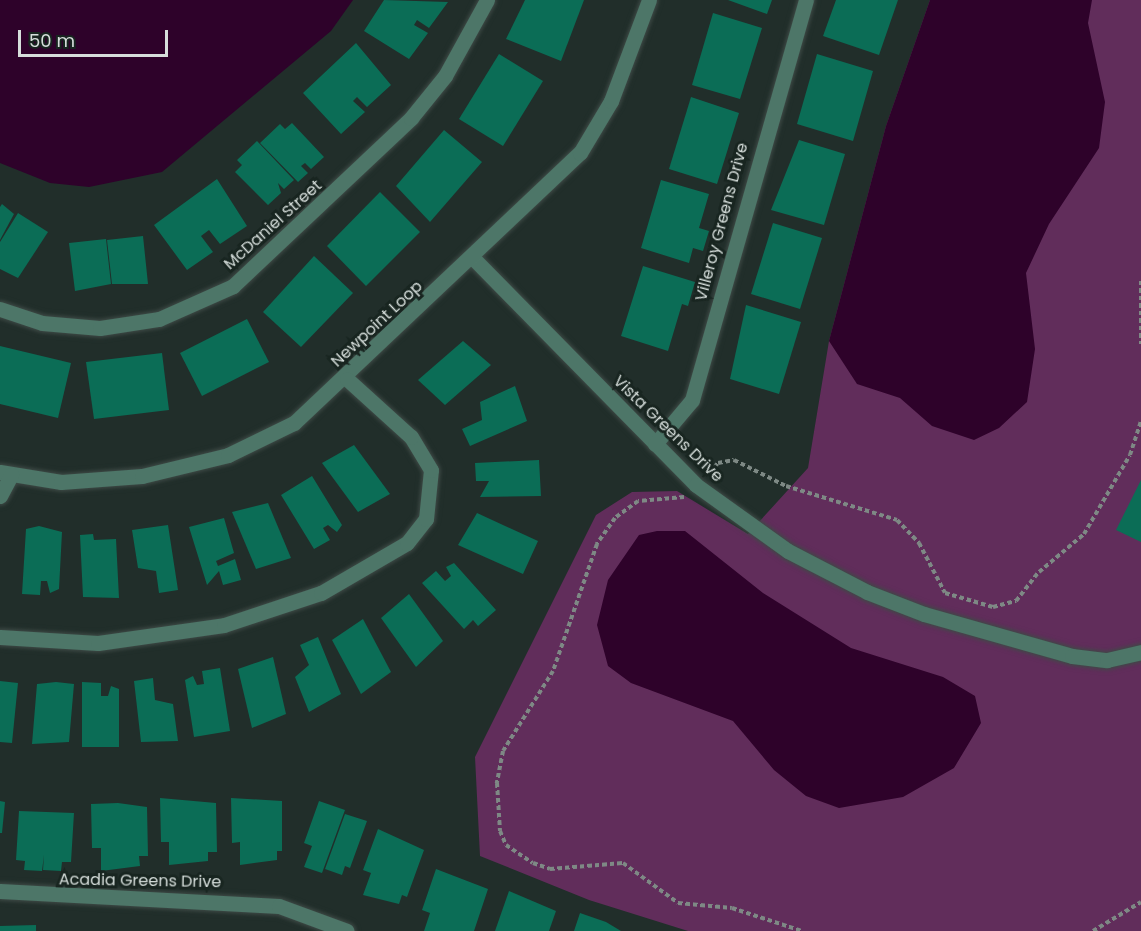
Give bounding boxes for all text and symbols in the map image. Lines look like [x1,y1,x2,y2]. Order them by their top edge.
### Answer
scale bar [21,18,171,56]
text: 50 m [29,28,75,53]
street label: Villeroy Greens Drive [692,141,752,303]
street label: McDaniel Street [220,176,326,274]
street label: Newpoint Loop [327,277,427,371]
street label: Vista Greens Drive [609,372,727,486]
street label: Acadia Greens Drive [59,870,221,892]

